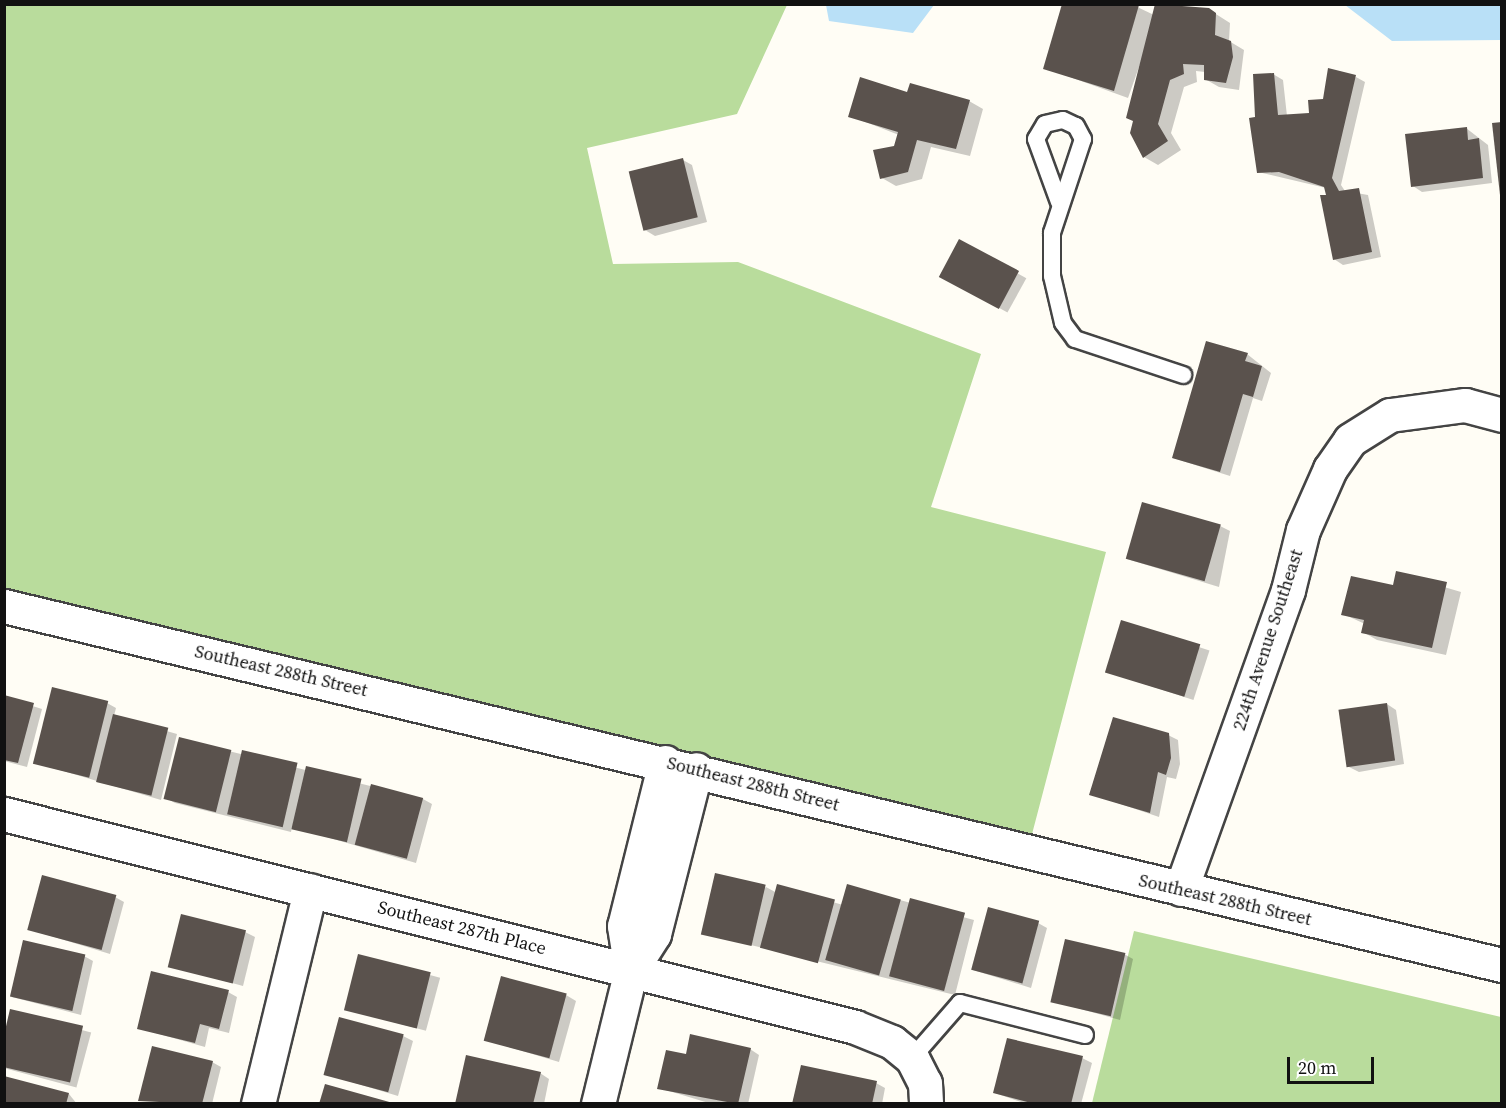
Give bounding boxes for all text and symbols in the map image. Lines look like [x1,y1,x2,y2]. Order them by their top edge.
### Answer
street label: 224th Avenue Southeast [1229,547,1307,733]
street label: Southeast 288th Street [193,641,369,701]
street label: Southeast 288th Street [665,752,841,816]
street label: Southeast 288th Street [1137,870,1313,930]
street label: Southeast 287th Place [376,897,548,959]
scale bar [1290,1045,1377,1083]
text: 20 m [1298,1055,1336,1080]

